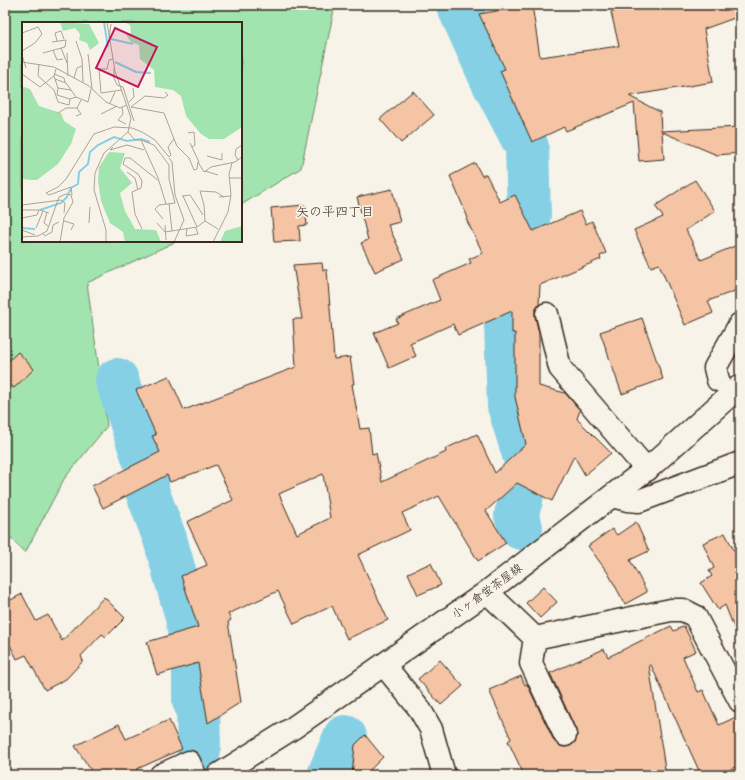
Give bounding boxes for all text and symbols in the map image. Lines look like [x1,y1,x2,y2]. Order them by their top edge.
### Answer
inset map [22,22,242,242]
district label: 矢の平四丁目 [296,204,374,219]
street label: 小ヶ倉蛍茶屋線 [449,561,525,621]

